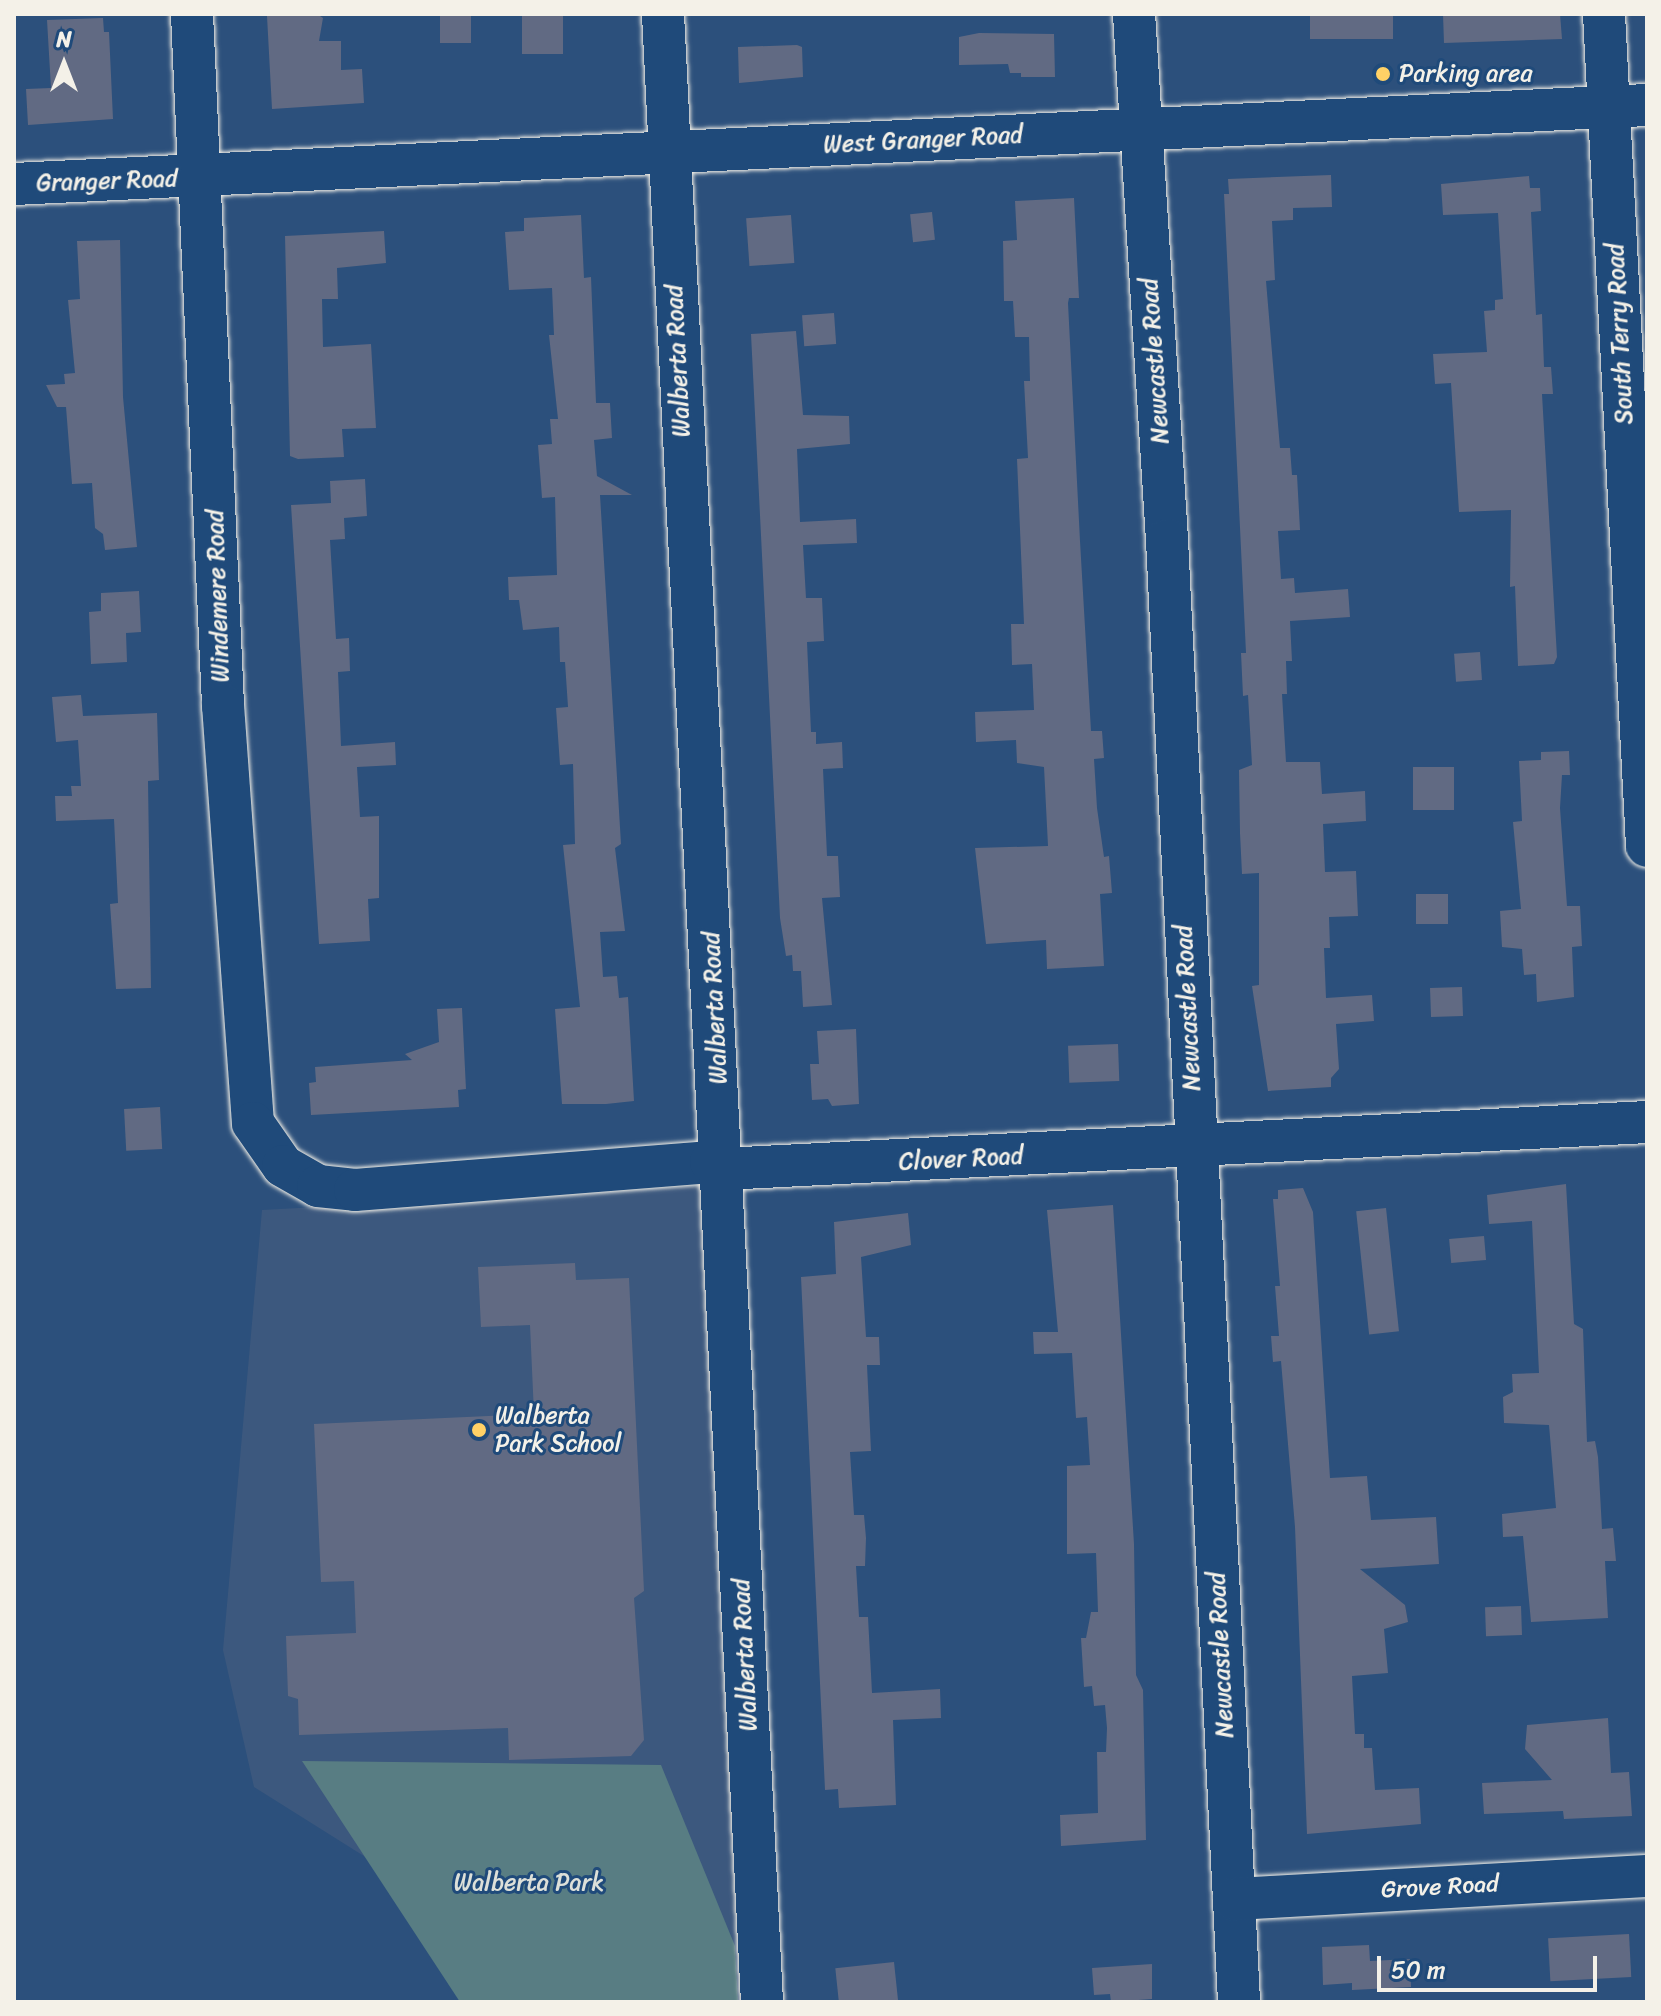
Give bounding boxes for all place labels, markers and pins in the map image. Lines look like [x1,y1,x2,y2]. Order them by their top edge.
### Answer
place label: Parking area [1399,60,1532,88]
marker: Parking area [1374,65,1392,83]
place label: Walberta Park School [495,1402,621,1458]
marker: Walberta Park School [470,1421,488,1439]

